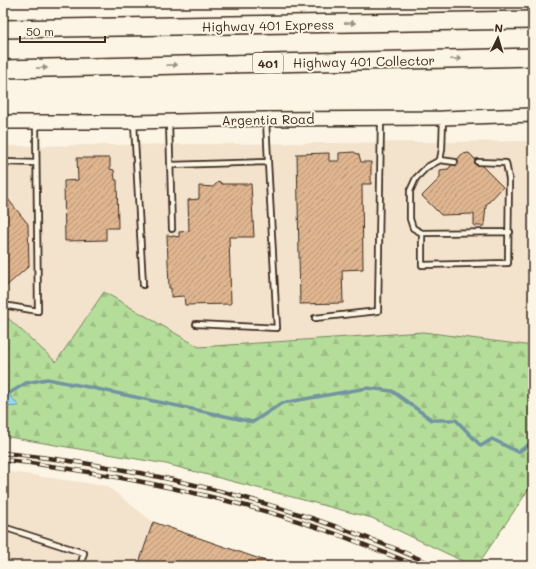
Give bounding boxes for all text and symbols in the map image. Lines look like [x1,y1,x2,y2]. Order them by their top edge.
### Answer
street label: Highway 401 Express [202,15,334,35]
scale bar [20,18,105,44]
north arrow [478,18,518,58]
one-way arrow [344,20,357,26]
text: N [494,20,504,35]
text: 50 m [26,23,54,39]
street label: Highway 401 Collector [293,51,435,71]
road number: 401 [253,53,283,73]
one-way arrow [450,56,463,62]
one-way arrow [166,62,179,68]
one-way arrow [36,65,49,71]
street label: Argentia Road [222,110,314,128]

